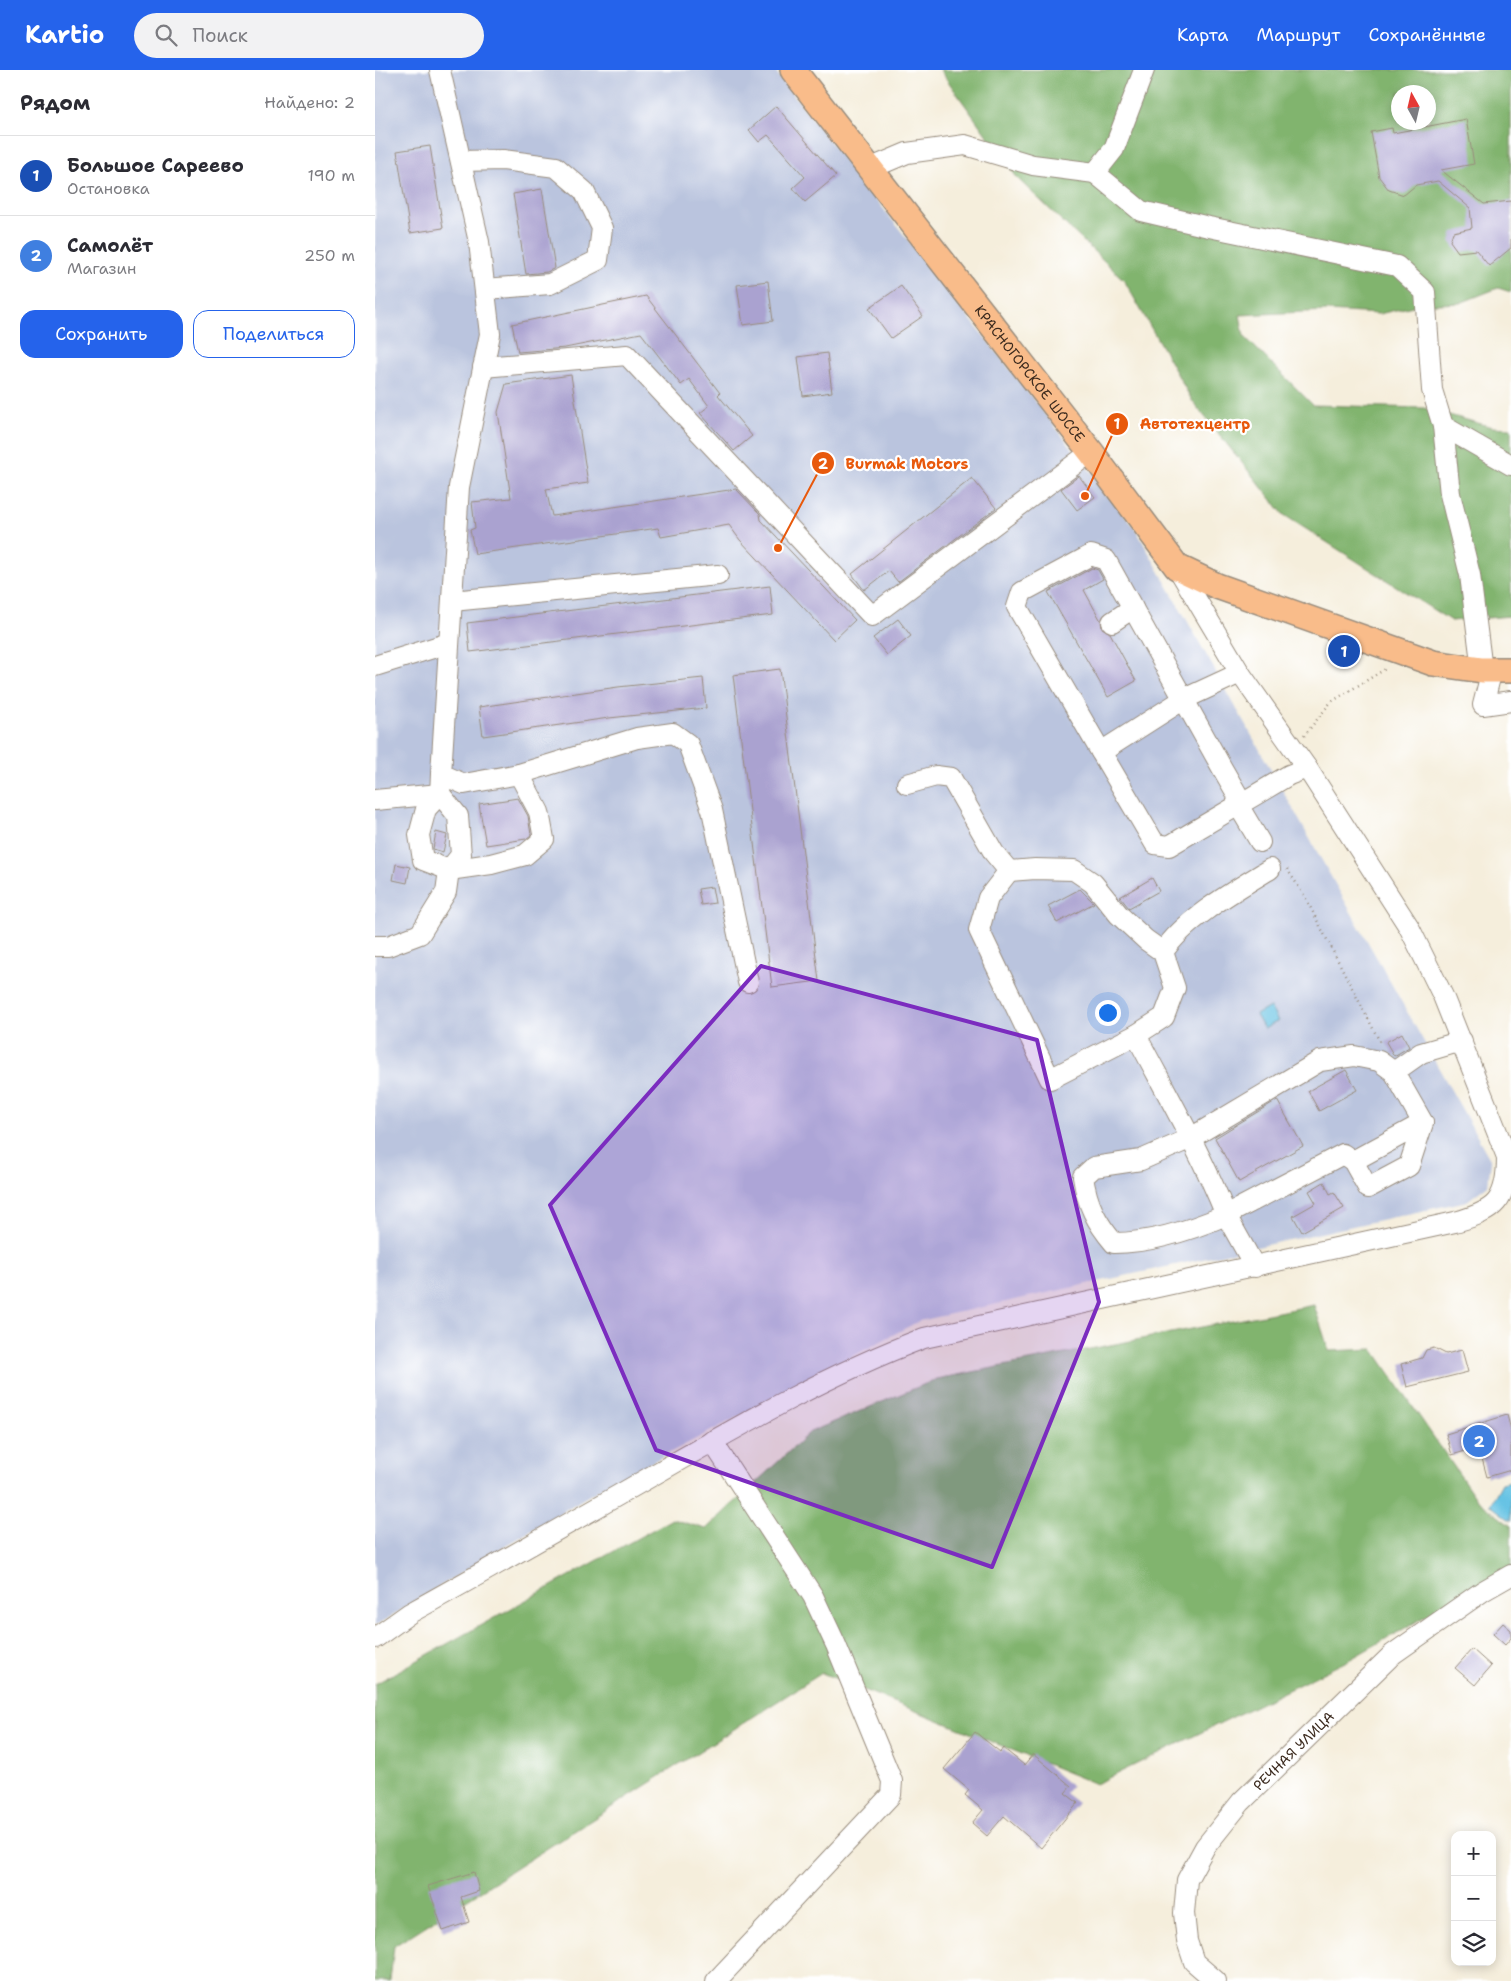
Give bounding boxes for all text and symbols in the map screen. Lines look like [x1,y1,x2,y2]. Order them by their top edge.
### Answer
search box [134,13,484,58]
text: Kartio [25,19,104,51]
icon: search [152,21,180,49]
text: Поиск [192,23,248,48]
text: Карта [1177,23,1228,47]
text: Маршрут [1256,23,1340,47]
text: Сохранённые [1368,23,1486,47]
north arrow [1391,85,1436,130]
text: Рядом [20,89,90,117]
text: Найдено: 2 [264,92,355,113]
text: Большое Сареево [67,153,244,178]
text: 1 [32,165,40,186]
text: 190 m [308,165,355,186]
text: Остановка [67,178,150,199]
text: Самолёт [67,233,153,258]
text: 2 [30,245,42,266]
text: 250 m [304,245,355,266]
text: Магазин [67,258,136,279]
street label: КРАСНОГОРСКОЕ ШОССЕ [971,301,1089,446]
button: Сохранить [20,310,183,358]
button: Поделиться [193,310,355,358]
callout: Автотехцентр [1104,409,1260,439]
text: 1 [1114,414,1121,434]
text: Автотехцентр [1140,414,1250,434]
callout: Burmak Motors [811,448,979,478]
text: 2 [818,454,829,474]
text: Burmak Motors [846,454,969,474]
pin: 1 [1328,632,1360,670]
your location [1095,1000,1121,1026]
pin: 2 [1463,1422,1495,1460]
street label: РЕЧНАЯ УЛИЦА [1249,1707,1338,1794]
map controls [1451,1831,1496,1966]
button: + [1451,1831,1496,1876]
button: − [1451,1876,1496,1921]
button: layers [1451,1921,1496,1966]

